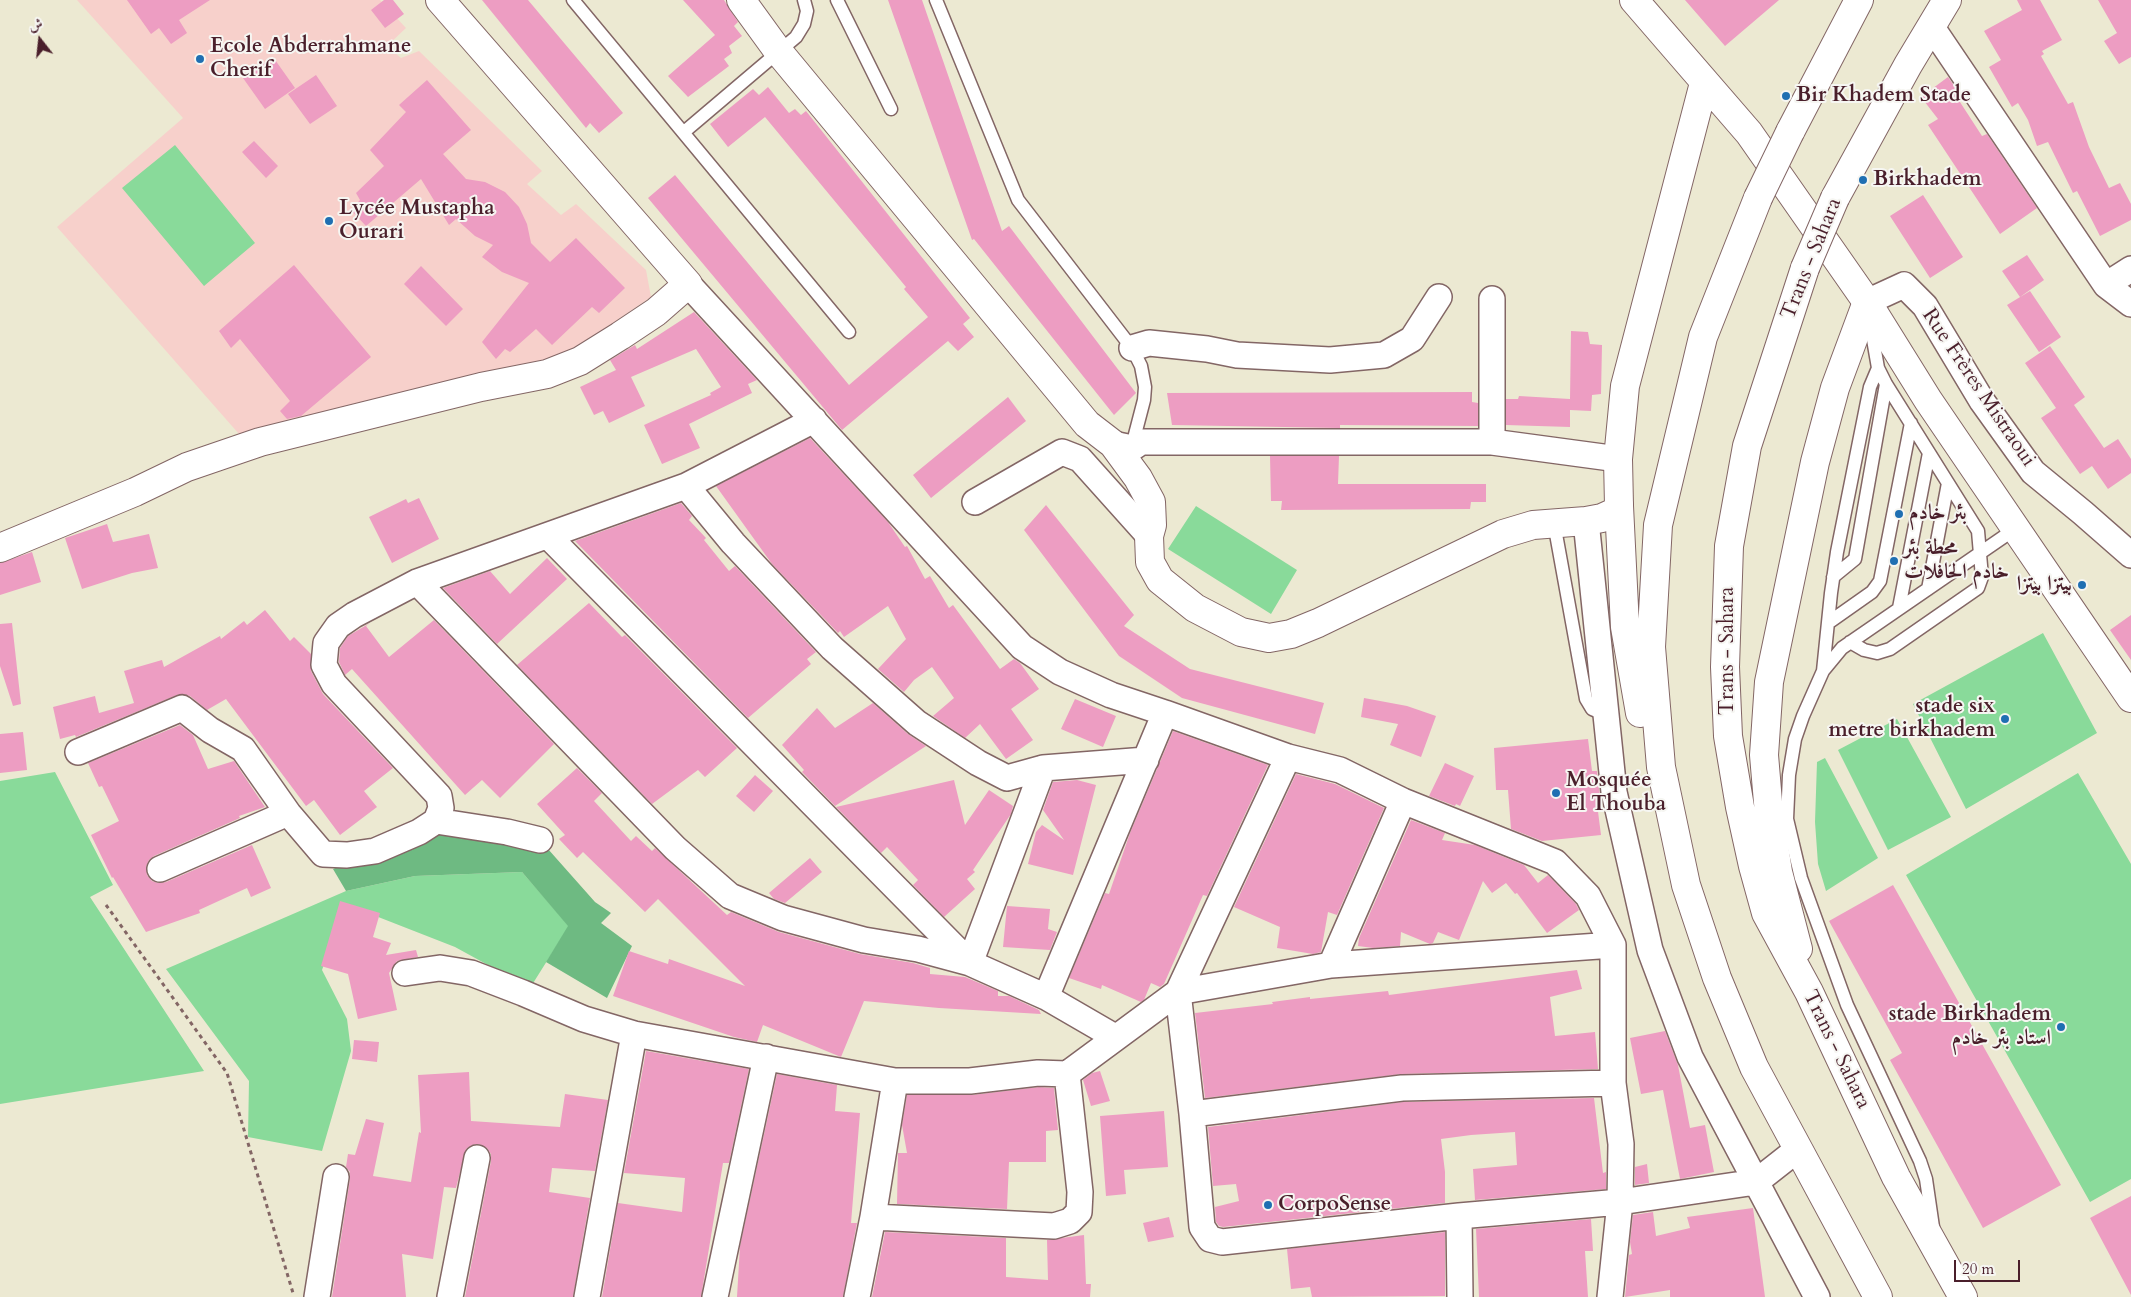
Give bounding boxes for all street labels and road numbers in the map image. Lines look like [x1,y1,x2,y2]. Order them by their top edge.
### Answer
street label: Trans - Sahara [1776,195,1848,323]
street label: Rue Frères Mistraoui [1916,304,2040,472]
street label: Trans - Sahara [1715,587,1741,715]
street label: Trans - Sahara [1796,987,1876,1113]

